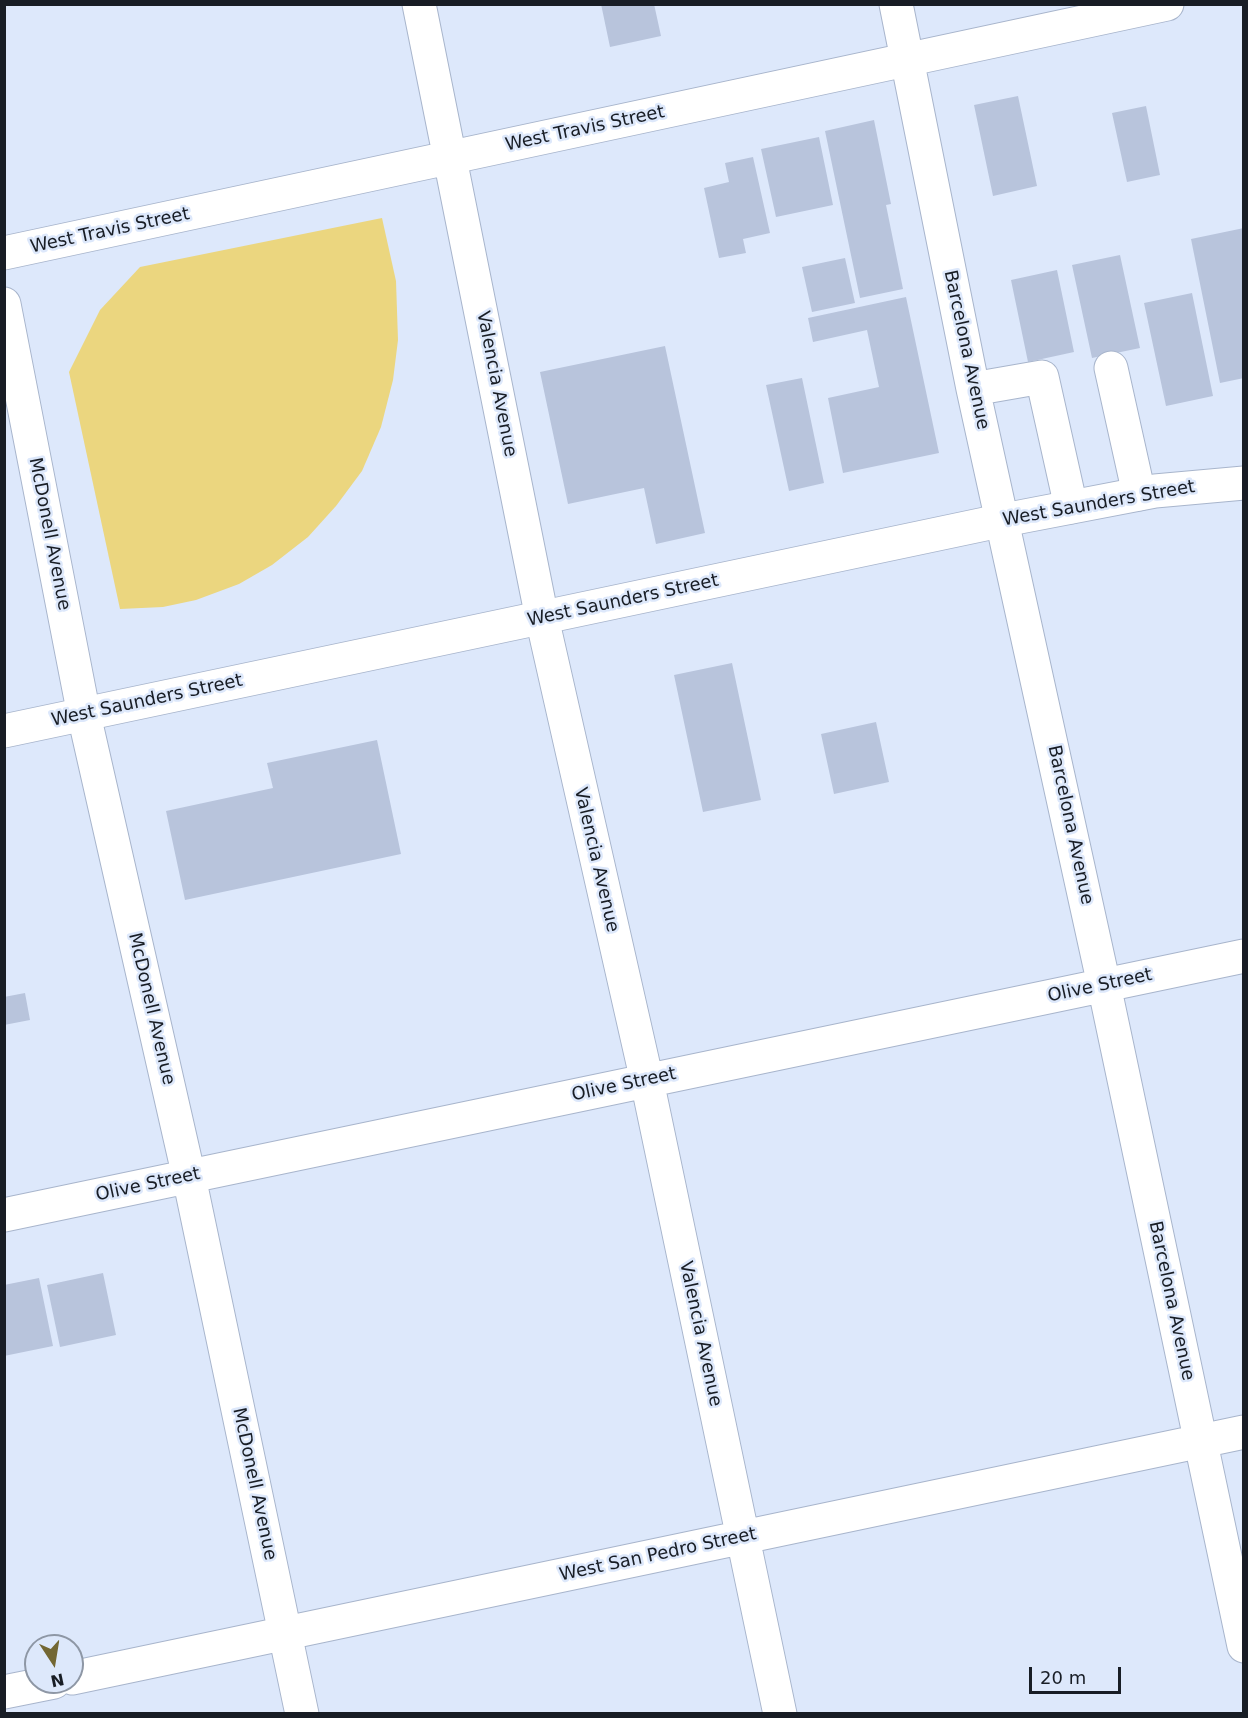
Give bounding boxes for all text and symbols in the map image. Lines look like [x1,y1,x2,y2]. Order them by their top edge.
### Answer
street label: West Travis Street [503,102,667,156]
street label: West Travis Street [28,204,192,258]
street label: Barcelona Avenue [939,268,993,432]
street label: Valencia Avenue [471,309,521,459]
street label: McDonell Avenue [24,456,74,612]
street label: West Saunders Street [1001,476,1197,532]
street label: West Saunders Street [525,570,721,632]
street label: West Saunders Street [49,670,245,732]
street label: Barcelona Avenue [1043,743,1097,907]
street label: Valencia Avenue [569,785,623,935]
street label: McDonell Avenue [123,931,179,1087]
street label: Olive Street [1046,964,1154,1008]
street label: Olive Street [570,1063,678,1107]
street label: Olive Street [94,1163,202,1207]
street label: Barcelona Avenue [1144,1219,1198,1383]
street label: Valencia Avenue [674,1259,726,1409]
street label: McDonell Avenue [227,1406,281,1562]
street label: West San Pedro Street [558,1524,758,1586]
north arrow [24,1634,84,1694]
scale bar [1032,1655,1124,1693]
text: 20 m [1040,1667,1086,1688]
text: N [49,1669,66,1691]

